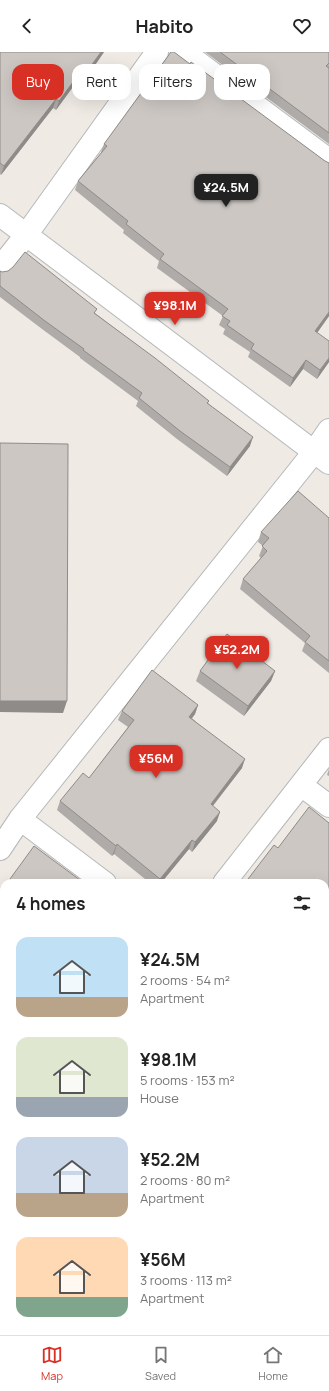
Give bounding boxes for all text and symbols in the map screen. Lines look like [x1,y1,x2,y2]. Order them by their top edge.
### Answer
text: Habito [136,14,193,38]
icon: back [16,15,38,37]
icon: heart [291,15,313,37]
chip: Buy [12,64,64,100]
chip: Rent [72,64,131,100]
chip: Filters [139,64,206,100]
chip: New [214,64,270,100]
pin: ¥24.5M [193,174,259,208]
text: ¥24.5M [203,178,249,196]
pin: ¥98.1M [142,292,208,326]
text: ¥98.1M [153,296,197,314]
pin: ¥52.2M [204,636,270,670]
text: ¥52.2M [214,640,260,658]
pin: ¥56M [132,745,180,779]
text: ¥56M [139,749,173,767]
text: 4 homes [16,892,85,915]
icon: filters [291,892,313,914]
text: ¥24.5M [140,948,200,971]
icon: home [48,953,96,1001]
text: 2 rooms · 54 m² [140,971,230,989]
text: Apartment [140,989,204,1007]
text: ¥98.1M [140,1048,196,1071]
icon: home [48,1053,96,1101]
text: 5 rooms · 153 m² [140,1071,235,1089]
text: House [140,1089,179,1107]
text: ¥52.2M [140,1148,200,1171]
icon: home [48,1153,96,1201]
text: 2 rooms · 80 m² [140,1171,230,1189]
text: Apartment [140,1189,204,1207]
text: ¥56M [140,1248,185,1271]
icon: home [48,1253,96,1301]
text: 3 rooms · 113 m² [140,1271,232,1289]
text: Apartment [140,1289,204,1307]
tab: Map [41,1344,63,1383]
tab: Saved [145,1344,176,1383]
tab: Home [258,1344,288,1383]

